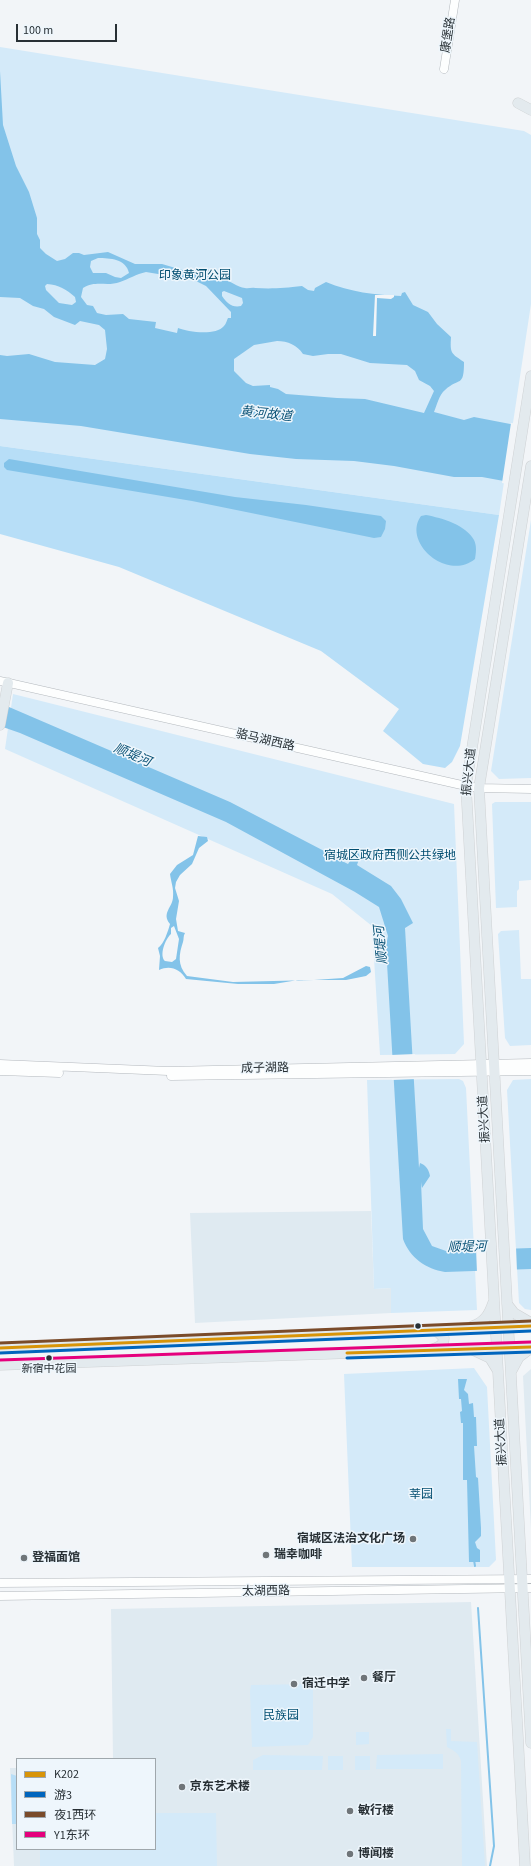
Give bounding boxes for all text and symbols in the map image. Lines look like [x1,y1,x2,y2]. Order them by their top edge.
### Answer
scale bar [18,16,119,42]
street label: 康堡路 [439,16,459,54]
text: 100 m [23,22,53,39]
park label: 印象黄河公园 [159,269,231,283]
water label: 黄河故道 [239,405,293,425]
street label: 骆马湖西路 [234,727,296,755]
water label: 顺堤河 [111,741,153,771]
street label: 振兴大道 [460,747,480,797]
park label: 宿城区政府西侧公共绿地 [324,849,456,863]
water label: 顺堤河 [372,925,392,965]
street label: 成子湖路 [241,1061,289,1077]
street label: 振兴大道 [477,1095,493,1143]
water label: 顺堤河 [447,1240,487,1256]
unlabelled marker [413,1321,423,1331]
marker: 新宿中花园 [44,1353,54,1363]
place label: 新宿中花园 [22,1363,76,1377]
street label: 振兴大道 [494,1418,510,1466]
park label: 莘园 [409,1488,433,1502]
place label: 宿城区法治文化广场 [297,1532,405,1546]
marker: 宿城区法治文化广场 [408,1534,418,1544]
place label: 瑞幸咖啡 [274,1548,322,1562]
marker: 瑞幸咖啡 [261,1550,271,1560]
place label: 登福面馆 [32,1551,80,1565]
marker: 登福面馆 [19,1553,29,1563]
street label: 太湖西路 [242,1584,290,1600]
place label: 餐厅 [372,1671,396,1685]
marker: 餐厅 [359,1673,369,1683]
place label: 宿迁中学 [302,1677,350,1691]
marker: 宿迁中学 [289,1679,299,1689]
park label: 民族园 [263,1709,299,1723]
legend [16,1758,156,1850]
text: K202 [54,1766,79,1783]
place label: 京东艺术楼 [190,1780,250,1794]
marker: 京东艺术楼 [177,1782,187,1792]
text: 游3 [54,1787,72,1804]
place label: 敏行楼 [358,1804,394,1818]
marker: 敏行楼 [345,1806,355,1816]
text: 夜1西环 [54,1807,96,1824]
text: Y1东环 [54,1827,90,1844]
place label: 博闻楼 [358,1847,394,1861]
marker: 博闻楼 [345,1849,355,1859]

